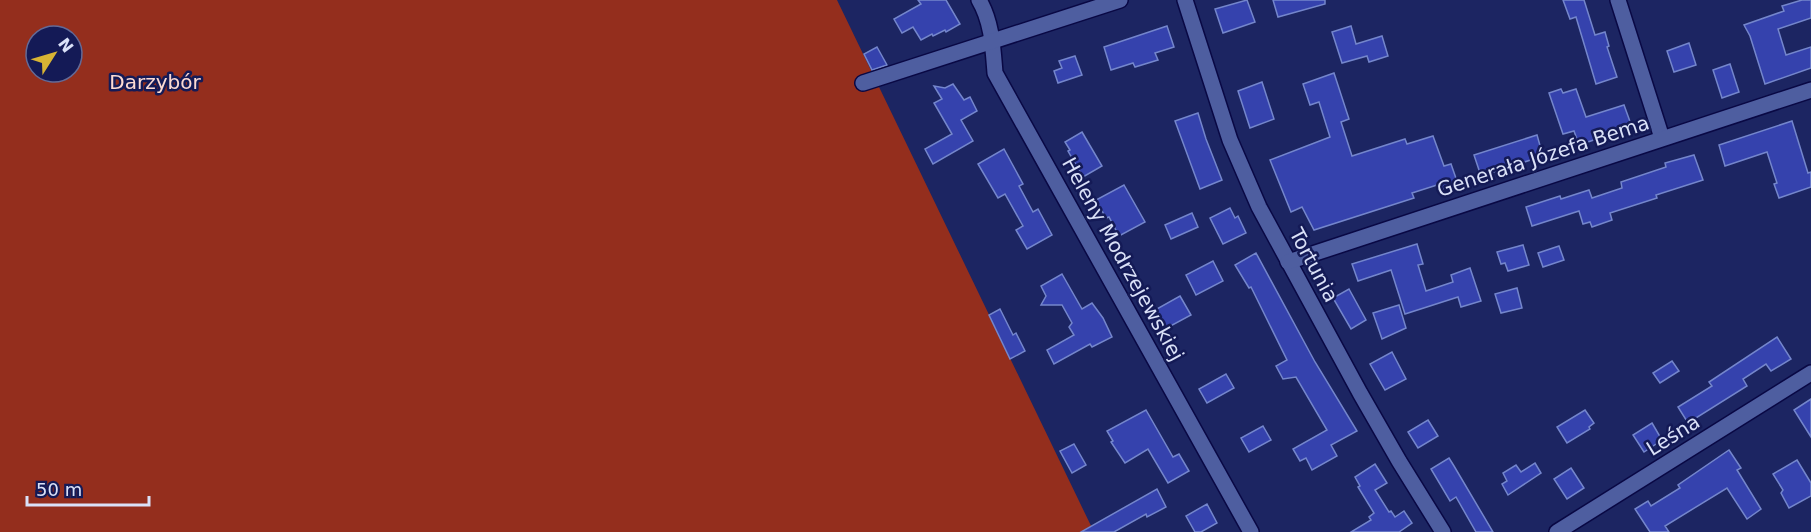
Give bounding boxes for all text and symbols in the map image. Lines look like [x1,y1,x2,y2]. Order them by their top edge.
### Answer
north arrow [24,24,84,84]
text: N [54,34,77,56]
park label: Darzybór [109,70,201,94]
street label: Generała Józefa Bema [1434,110,1652,202]
street label: Heleny Modrzejewskiej [1057,153,1189,365]
street label: Tortunia [1284,223,1343,306]
street label: Leśna [1642,409,1704,461]
scale bar [27,469,148,507]
text: 50 m [36,479,82,500]

